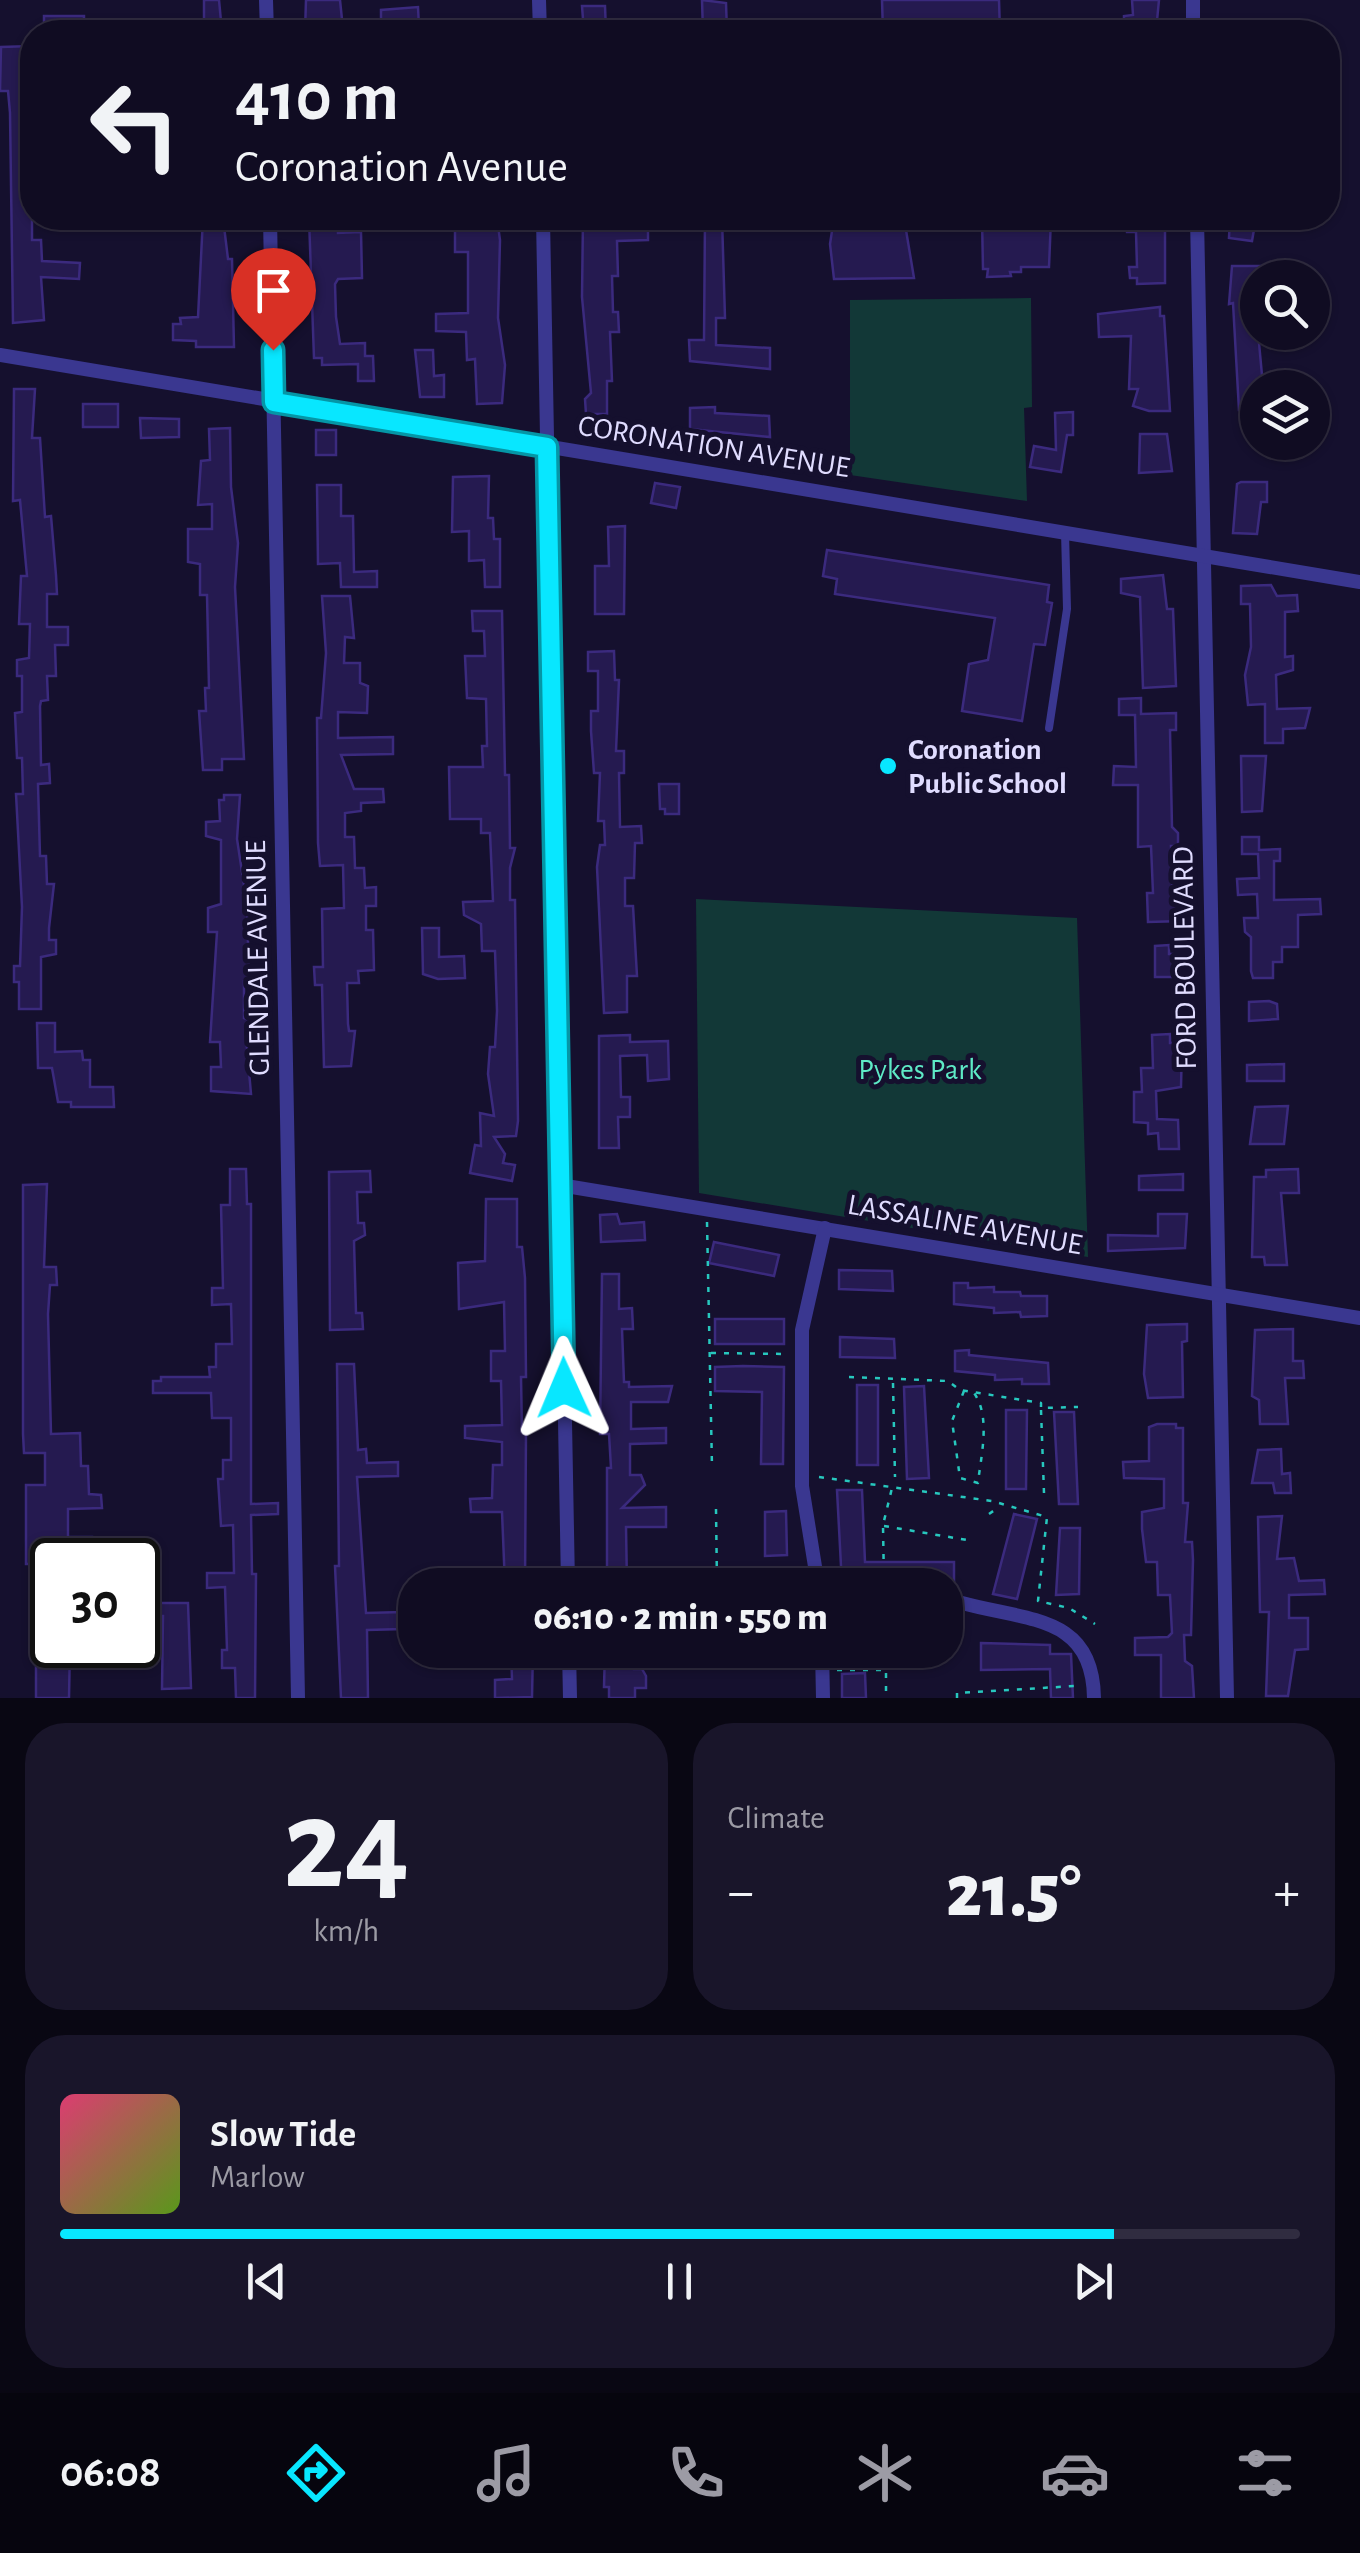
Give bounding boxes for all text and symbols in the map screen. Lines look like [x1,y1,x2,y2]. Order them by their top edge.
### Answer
icon: left [70,60,200,190]
text: 410 m [235,63,399,133]
text: Coronation Avenue [235,145,568,190]
pin [231,248,316,351]
map controls [1240,260,1330,460]
button: search [1240,260,1330,350]
icon: arrive [246,263,301,318]
button: layers [1240,370,1330,460]
street label: CORONATION AVENUE [576,411,852,483]
place label: Coronation Public School [908,735,1067,799]
marker: Coronation Public School [877,755,899,777]
street label: GLENDALE AVENUE [241,840,275,1076]
street label: FORD BOULEVARD [1168,846,1202,1070]
park label: Pykes Park [858,1055,982,1085]
street label: LASSALINE AVENUE [845,1190,1084,1260]
position arrow [512,1336,616,1440]
speed limit sign: 30 [30,1538,160,1668]
text: 06:10 · 2 min · 550 m [533,1599,828,1637]
text: 24 [283,1782,410,1912]
text: Climate [728,1802,825,1834]
text: 21.5° [946,1855,1081,1930]
text: − [728,1865,754,1920]
text: + [1274,1865,1300,1920]
text: km/h [313,1915,379,1947]
text: Slow Tide [210,2116,356,2154]
text: Marlow [210,2161,305,2193]
icon: previous [239,2254,294,2309]
icon: pause [652,2254,707,2309]
icon: next [1066,2254,1121,2309]
icon: directions [281,2438,351,2508]
icon: music [471,2438,541,2508]
icon: phone [661,2438,731,2508]
icon: climate [850,2438,920,2508]
icon: car [1040,2438,1110,2508]
icon: filters [1230,2438,1300,2508]
text: 06:08 [60,2450,161,2495]

